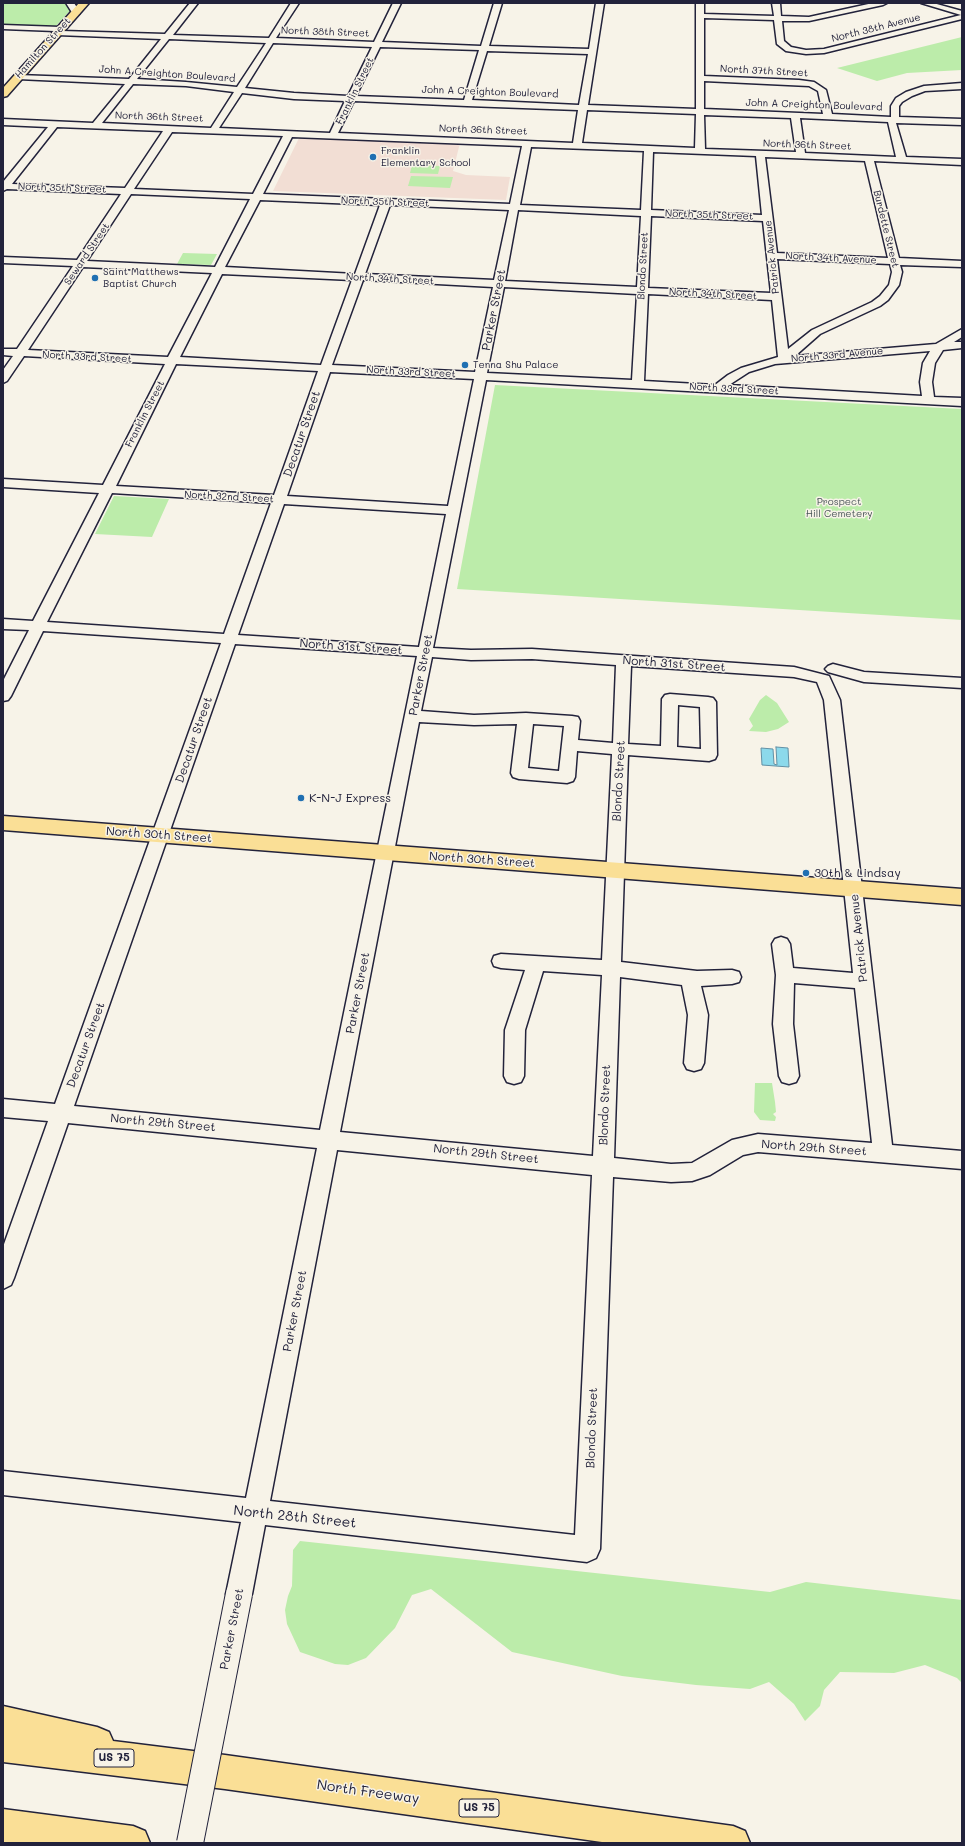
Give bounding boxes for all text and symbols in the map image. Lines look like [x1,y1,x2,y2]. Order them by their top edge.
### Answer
street label: North 38th Avenue [830,11,922,45]
street label: Hamilton Street [13,15,73,81]
street label: North 38th Street [281,24,369,40]
street label: Franklin Street [333,55,377,127]
street label: John A Creighton Boulevard [98,63,236,85]
street label: North 37th Street [720,63,808,79]
street label: John A Creighton Boulevard [421,84,559,100]
street label: John A Creighton Boulevard [745,97,883,113]
street label: North 36th Street [115,109,203,125]
street label: North 36th Street [439,122,527,138]
street label: North 36th Street [763,137,851,153]
place label: Franklin Elementary School [381,145,471,168]
marker: Franklin Elementary School [368,152,378,162]
street label: North 35th Street [18,180,106,196]
street label: Burdette Street [871,189,901,269]
street label: North 35th Street [341,194,429,210]
street label: North 35th Street [665,207,753,223]
street label: Patrick Avenue [762,220,782,294]
street label: Seward Street [62,221,112,287]
street label: Blondo Street [635,232,651,300]
street label: North 34th Avenue [785,250,877,266]
place label: Saint Matthews Baptist Church [103,266,179,290]
street label: Parker Street [479,268,509,352]
street label: North 34th Street [346,271,434,287]
marker: Saint Matthews Baptist Church [90,273,100,283]
street label: North 34th Street [669,286,757,302]
street label: North 33rd Avenue [790,345,884,365]
street label: North 33rd Street [42,349,132,365]
place label: Tenna Shu Palace [473,359,558,371]
marker: Tenna Shu Palace [460,360,470,370]
street label: North 33rd Street [366,364,456,380]
street label: Franklin Street [123,378,167,450]
street label: North 33rd Street [689,381,779,397]
street label: Decatur Street [281,389,323,479]
street label: North 32nd Street [184,489,274,505]
park label: Prospect Hill Cemetery [806,496,872,520]
street label: Parker Street [406,633,436,717]
street label: North 31st Street [299,636,403,658]
street label: North 31st Street [622,653,726,675]
street label: Decatur Street [173,695,215,785]
street label: Blondo Street [610,740,628,822]
place label: K-N-J Express [309,791,391,805]
marker: K-N-J Express [296,793,306,803]
street label: North 30th Street [105,824,213,846]
street label: North 30th Street [428,849,536,871]
place label: 30th & Lindsay [814,866,901,880]
marker: 30th & Lindsay [801,868,811,878]
street label: Patrick Avenue [847,893,871,983]
street label: Parker Street [343,951,373,1035]
street label: Decatur Street [64,1000,108,1090]
street label: Blondo Street [596,1064,614,1146]
street label: North 29th Street [110,1111,216,1135]
street label: North 29th Street [761,1137,867,1159]
street label: North 29th Street [433,1141,539,1167]
street label: Parker Street [280,1269,310,1353]
street label: Blondo Street [583,1387,601,1469]
street label: North 28th Street [233,1502,357,1532]
street label: Parker Street [217,1587,247,1671]
road number: US 75 [94,1749,134,1767]
street label: North Freeway [316,1776,420,1808]
road number: US 75 [459,1799,499,1817]

